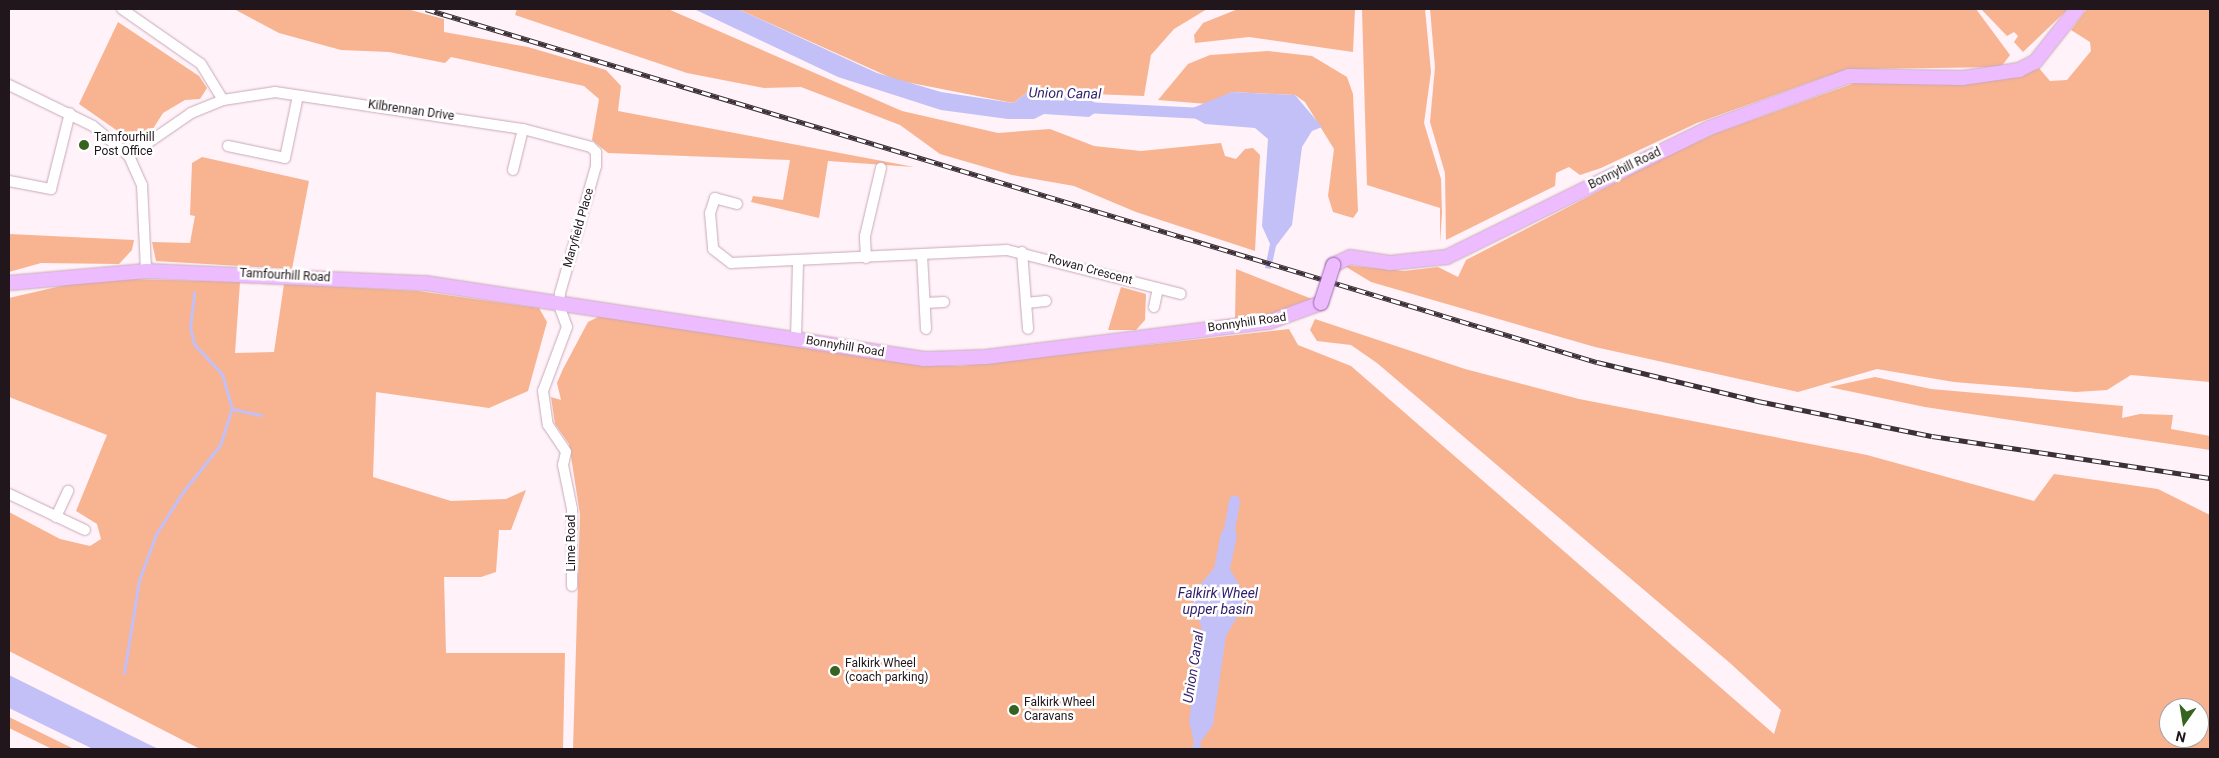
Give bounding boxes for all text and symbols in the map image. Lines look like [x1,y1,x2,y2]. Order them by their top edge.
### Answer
water label: Union Canal [1029,84,1101,102]
street label: Kilbrennan Drive [367,98,455,124]
place label: Tamfourhill Post Office [94,131,155,159]
marker: Tamfourhill Post Office [78,139,90,151]
street label: Bonnyhill Road [1586,145,1664,193]
street label: Maryfield Place [561,187,597,269]
street label: Rowan Crescent [1046,252,1134,288]
street label: Tamfourhill Road [239,266,331,286]
street label: Bonnyhill Road [1207,310,1287,336]
street label: Bonnyhill Road [805,334,885,360]
street label: Lime Road [565,515,579,571]
water label: Falkirk Wheel upper basin [1178,585,1258,618]
water label: Union Canal [1179,630,1207,704]
place label: Falkirk Wheel (coach parking) [845,657,929,685]
marker: Falkirk Wheel (coach parking) [829,665,841,677]
place label: Falkirk Wheel Caravans [1024,696,1095,724]
north arrow [2159,698,2209,748]
marker: Falkirk Wheel Caravans [1008,704,1020,716]
text: N [2174,728,2187,746]

